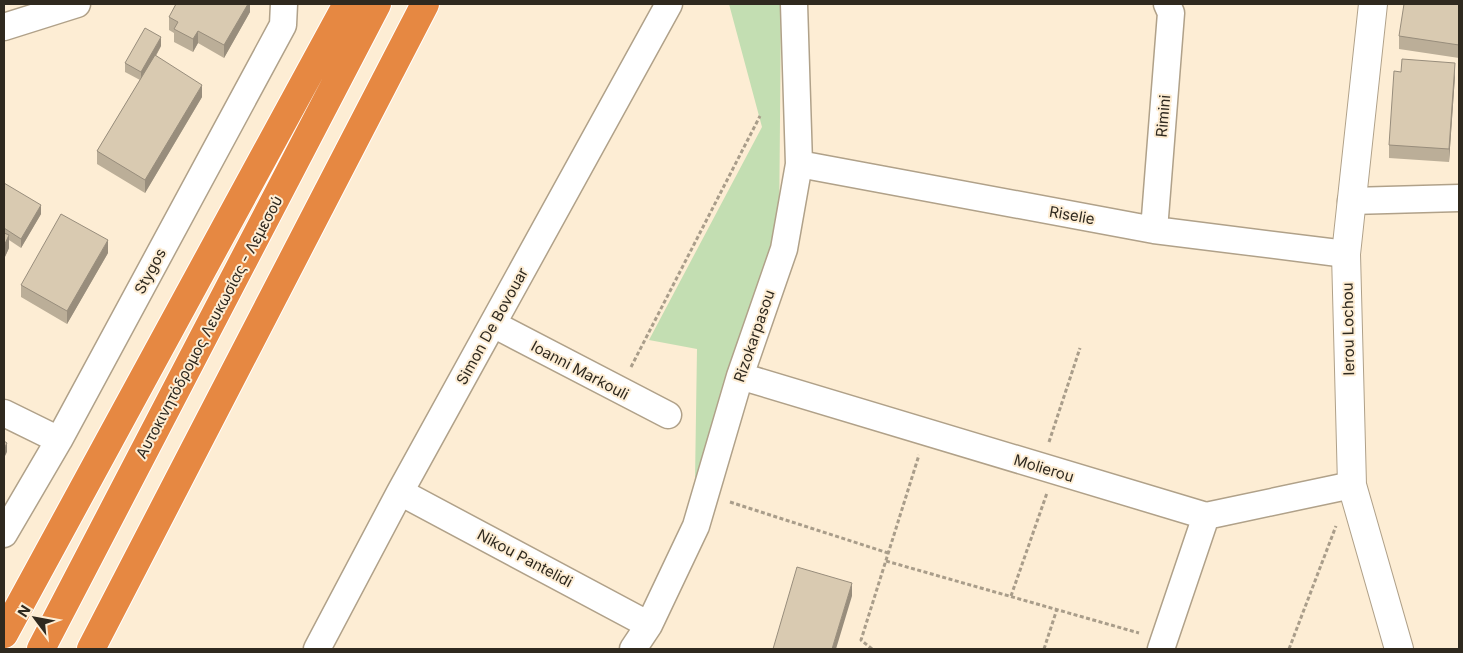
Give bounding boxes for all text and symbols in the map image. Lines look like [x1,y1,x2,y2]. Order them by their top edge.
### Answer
street label: Rimini [1152,94,1174,138]
street label: Αυτοκινητόδρομος Λευκωσίας - Λεμεσού [131,192,287,462]
street label: Riselie [1048,202,1096,228]
street label: Stygos [130,245,170,297]
street label: Simon De Bovouar [452,264,532,388]
street label: Ierou Lochou [1338,282,1358,376]
street label: Rizokarpasou [729,287,779,385]
street label: Ioanni Markouli [528,336,632,404]
street label: Molierou [1012,450,1076,486]
street label: Nikou Pantelidi [474,525,576,591]
north arrow [10,593,60,643]
text: N [14,602,34,620]

